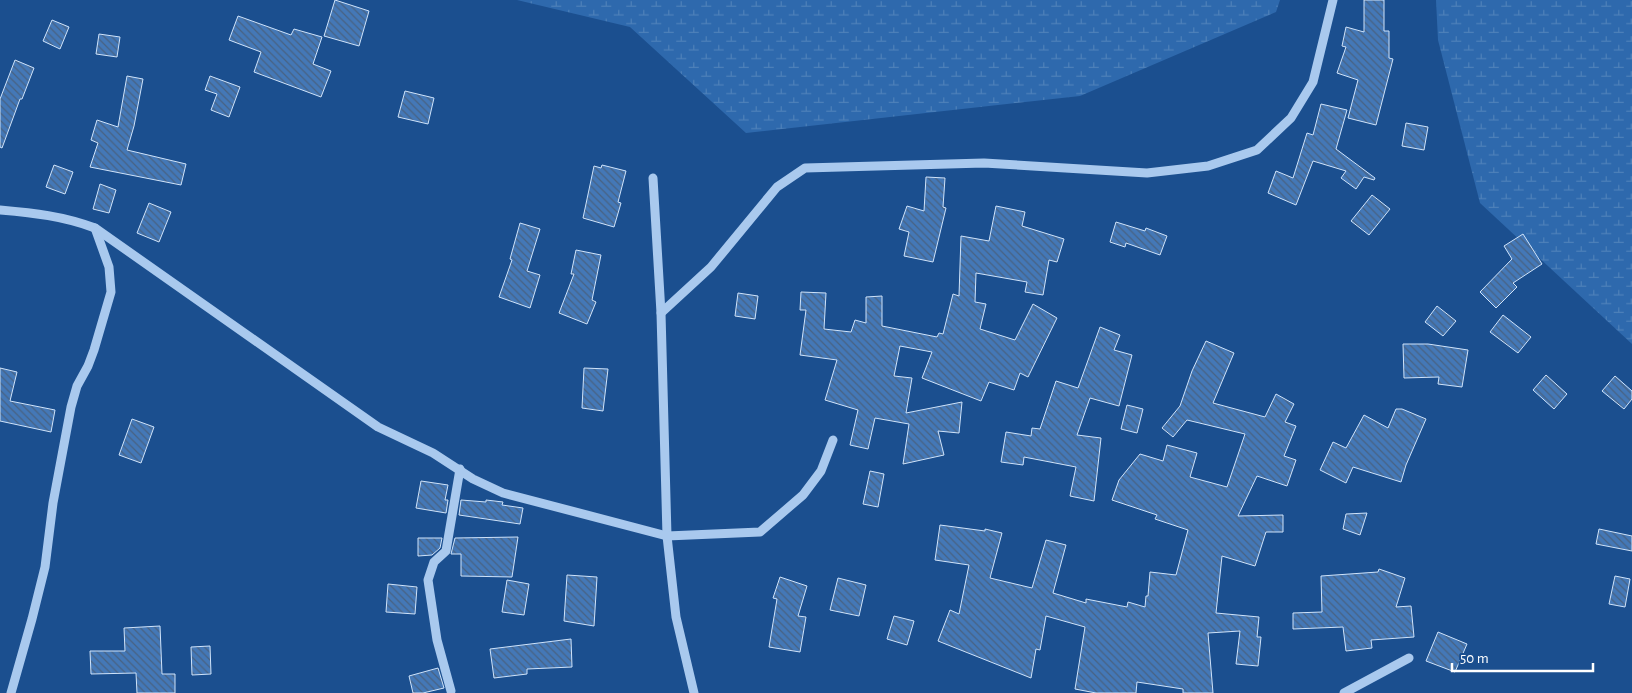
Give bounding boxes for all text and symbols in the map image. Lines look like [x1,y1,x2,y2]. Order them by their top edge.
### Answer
scale bar [1452,640,1593,672]
text: 50 m [1460,651,1489,666]

